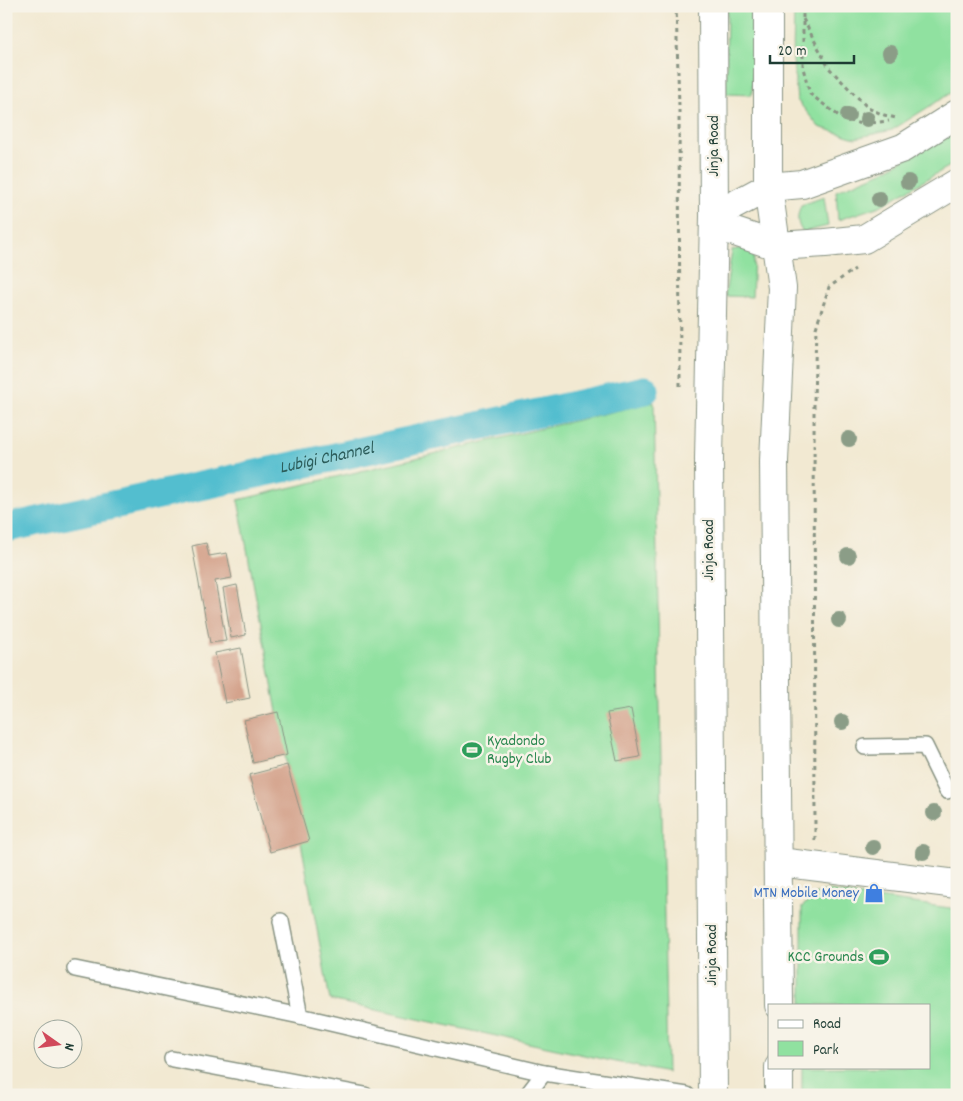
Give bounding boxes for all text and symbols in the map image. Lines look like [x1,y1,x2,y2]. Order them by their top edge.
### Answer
scale bar [770,32,854,64]
text: 20 m [778,41,806,63]
street label: Jinja Road [703,115,726,177]
water label: Lubigi Channel [277,436,378,481]
street label: Jinja Road [698,519,721,581]
place label: Kyadondo Rugby Club [487,730,551,771]
sports icon: Kyadondo Rugby Club [461,739,483,761]
place label: MTN Mobile Money [753,882,860,905]
shop icon: MTN Mobile Money [863,882,885,904]
street label: Jinja Road [701,924,724,986]
place label: KCC Grounds [787,946,864,969]
sports icon: KCC Grounds [868,946,890,968]
legend [768,1004,930,1068]
text: Road [813,1014,841,1036]
north arrow [32,1018,82,1068]
text: Park [813,1040,839,1062]
text: N [58,1041,79,1053]

